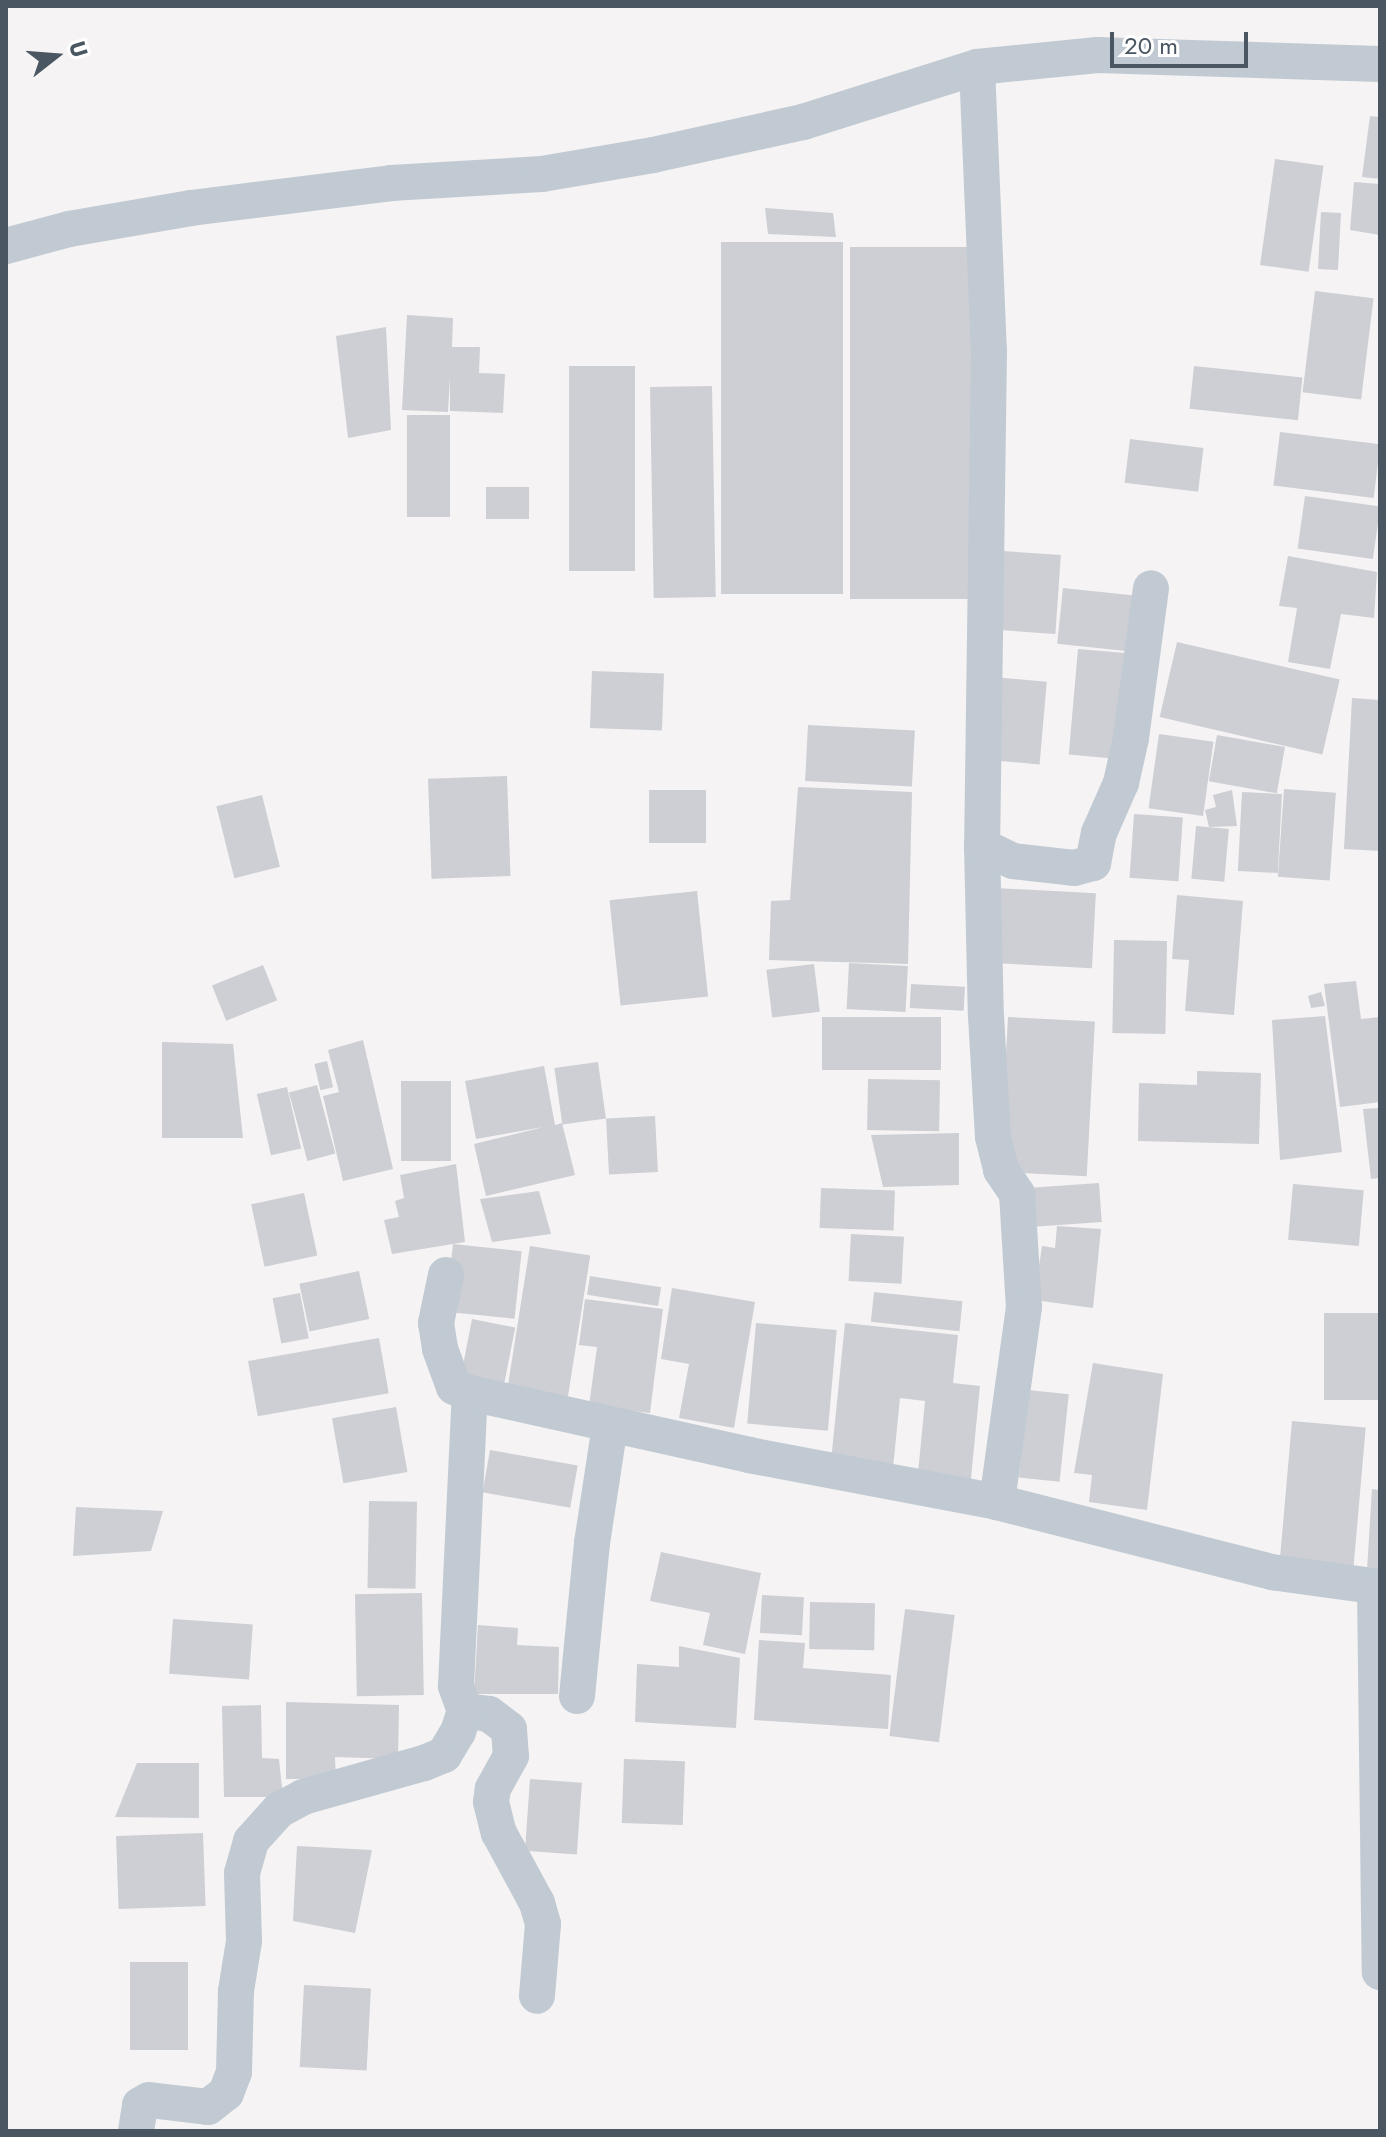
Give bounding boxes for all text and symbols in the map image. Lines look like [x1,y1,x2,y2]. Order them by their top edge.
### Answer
north arrow [16,16,96,96]
scale bar [1114,16,1252,66]
text: 20 m [1124,28,1178,63]
text: U [61,37,97,61]

